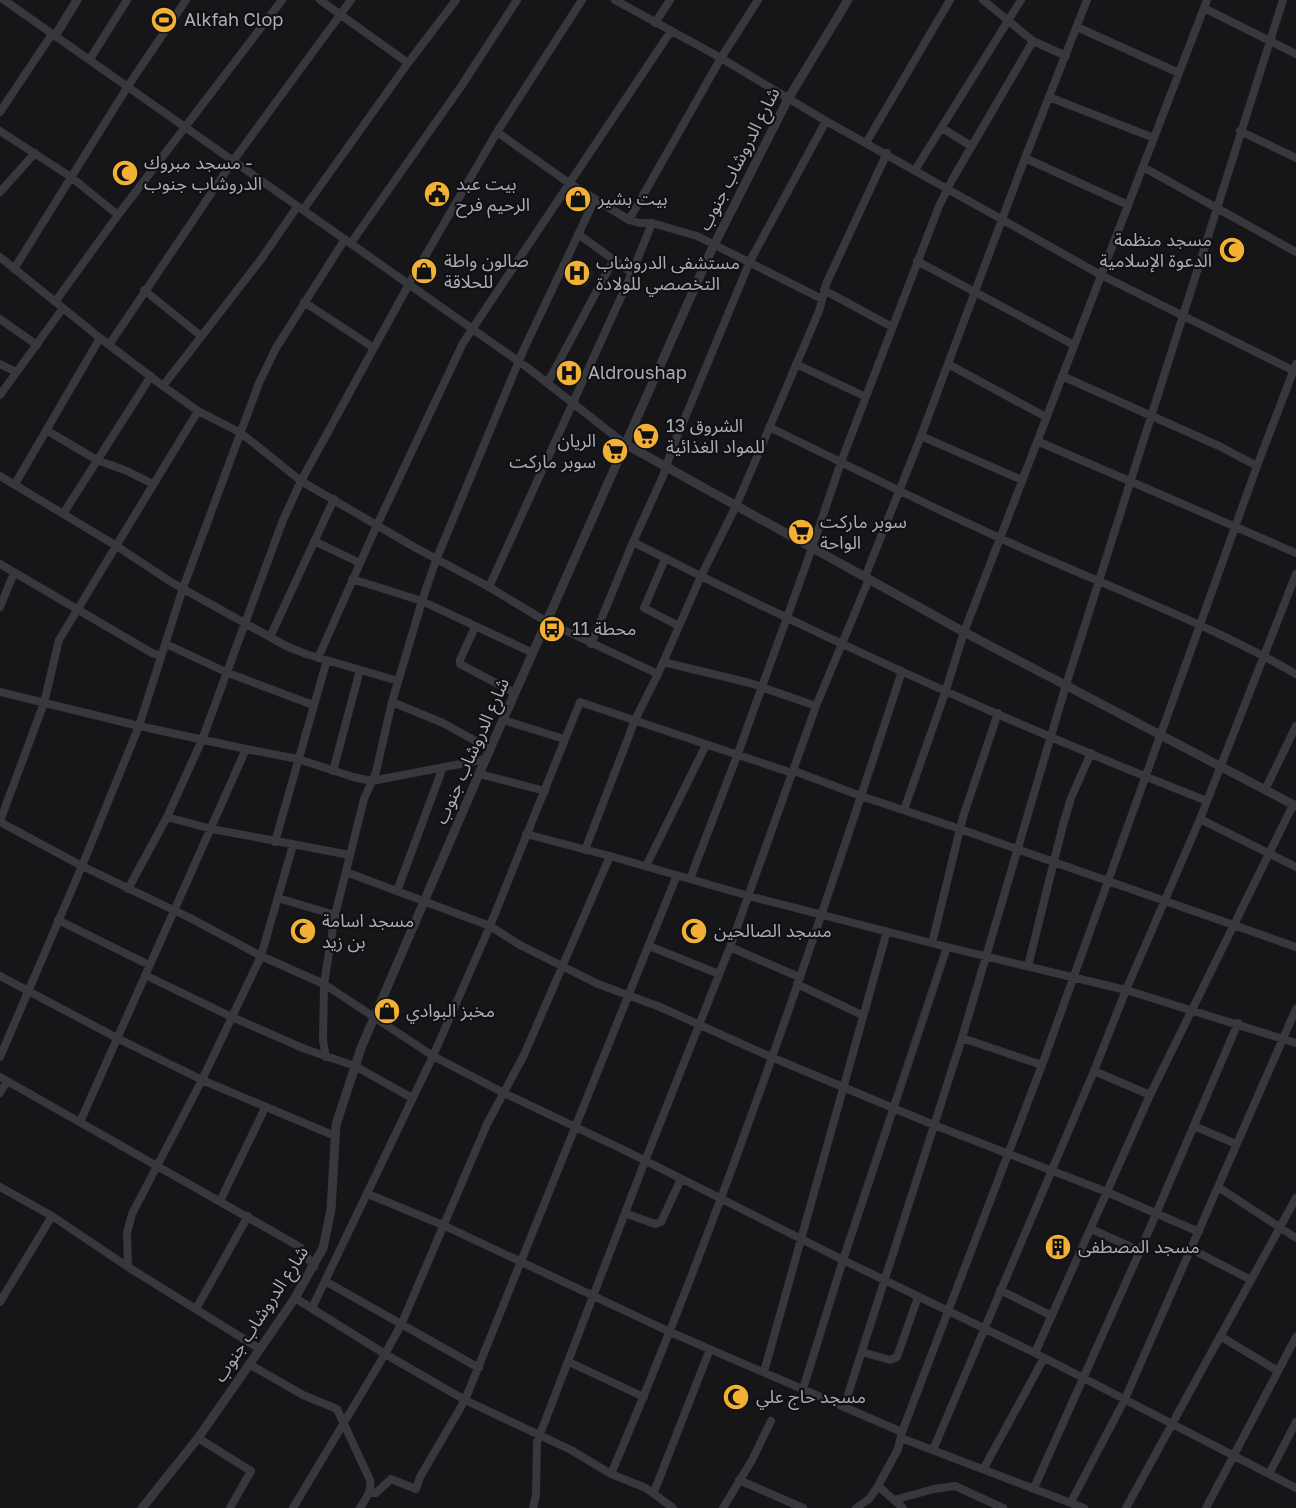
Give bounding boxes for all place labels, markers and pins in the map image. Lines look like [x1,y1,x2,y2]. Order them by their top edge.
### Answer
sports icon: Alkfah Clop [149,5,179,35]
place label: Alkfah Clop [184,8,283,30]
place label: مسجد مبروك - الدروشاب جنوب [144,151,262,195]
mosque icon: مسجد مبروك - الدروشاب جنوب [110,158,140,188]
place label: بيت عبد الرحيم فرح [456,172,530,218]
public building icon: بيت عبد الرحيم فرح [422,179,452,209]
shop icon: بيت بشير [563,184,593,214]
place label: بيت بشير [597,187,668,210]
place label: مسجد منظمة الدعوة الإسلامية [1100,228,1212,273]
mosque icon: مسجد منظمة الدعوة الإسلامية [1217,235,1247,265]
place label: صالون واطة للحلاقة [444,249,529,292]
place label: مستشفى الدروشاب التخصصي للولادة [596,251,740,297]
shop icon: صالون واطة للحلاقة [409,256,439,286]
hospital icon: مستشفى الدروشاب التخصصي للولادة [562,258,592,288]
hospital icon: Aldroushap [554,358,584,388]
place label: Aldroushap [588,361,687,383]
place label: الشروق 13 للمواد الغذائية [666,414,765,458]
supermarket icon: الشروق 13 للمواد الغذائية [631,421,661,451]
place label: الريان سوبر ماركت [509,429,596,473]
supermarket icon: الريان سوبر ماركت [600,436,630,466]
place label: سوبر ماركت الواحة [820,510,907,554]
supermarket icon: سوبر ماركت الواحة [786,517,816,547]
bus stop icon: محطة 11 [537,614,567,644]
place label: محطة 11 [572,617,636,639]
place label: مسجد اسامة بن زيد [322,909,414,953]
mosque icon: مسجد اسامة بن زيد [288,916,318,946]
mosque icon: مسجد الصالحين [679,916,709,946]
place label: مسجد الصالحين [714,919,832,942]
shop icon: مخبز البوادي [372,996,402,1026]
place label: مخبز البوادي [406,999,495,1024]
building icon: مسجد المصطفى [1043,1232,1073,1262]
place label: مسجد المصطفى [1078,1235,1200,1258]
mosque icon: مسجد حاج علي [721,1382,751,1412]
place label: مسجد حاج علي [756,1385,866,1410]

